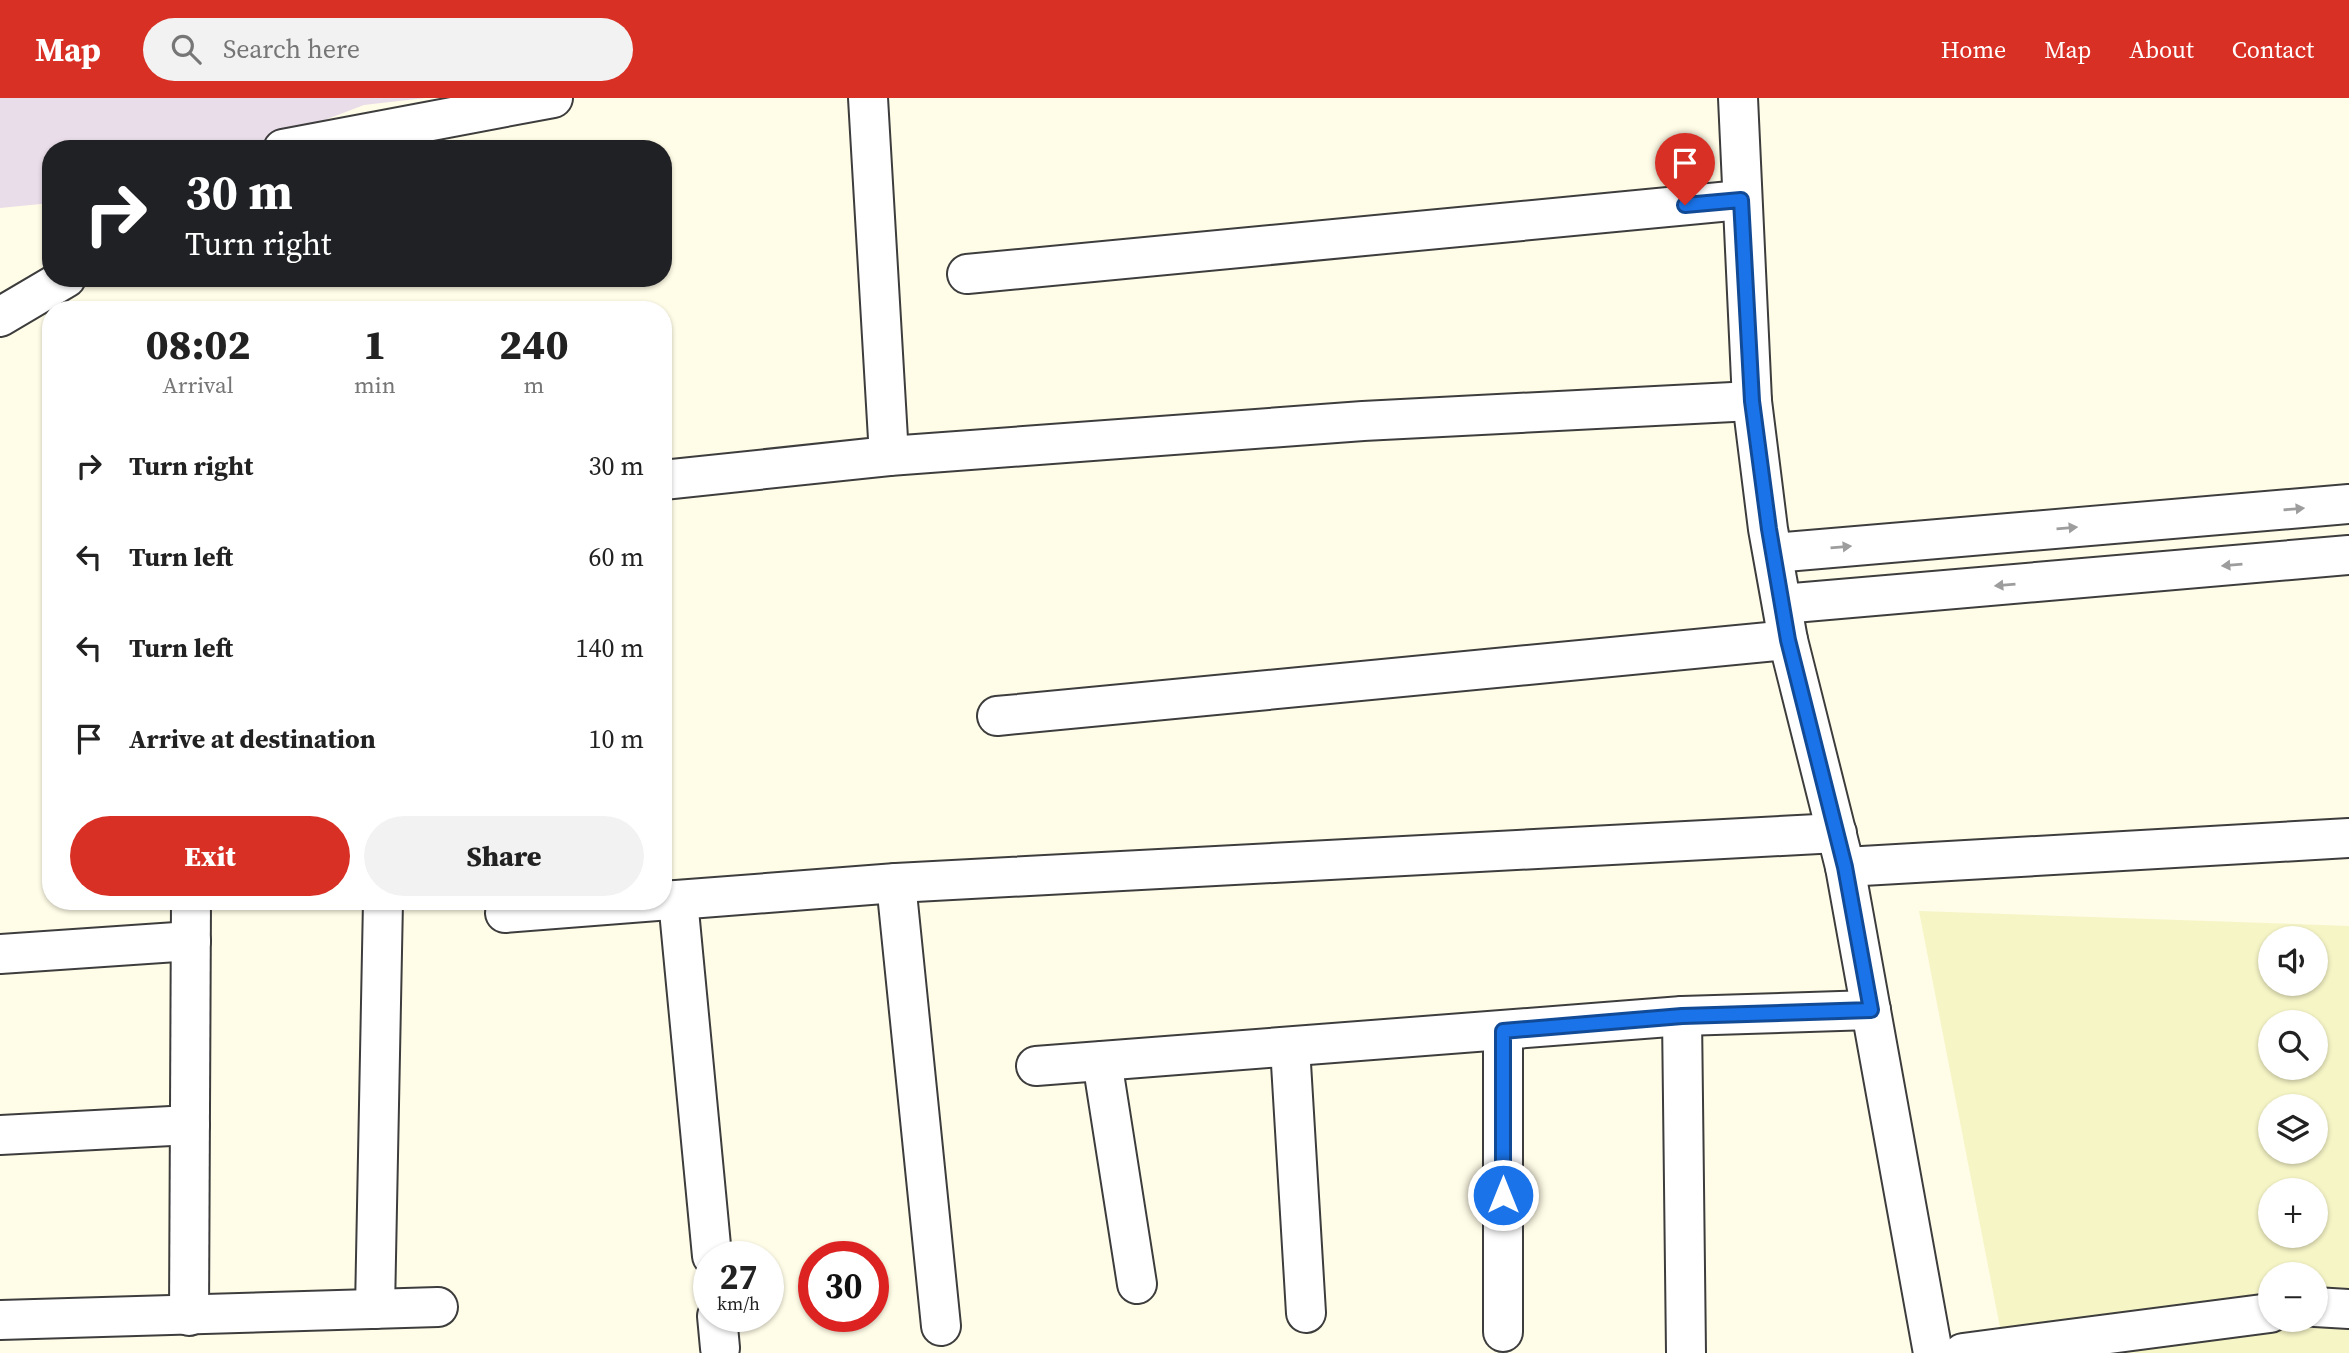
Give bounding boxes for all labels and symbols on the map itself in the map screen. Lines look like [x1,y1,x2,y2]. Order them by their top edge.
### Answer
pin [1655,133,1715,205]
one-way arrow [2283,503,2305,514]
one-way arrow [2057,522,2079,533]
one-way arrow [1830,542,1852,553]
one-way arrow [2221,560,2243,571]
one-way arrow [1994,580,2016,591]
position arrow [1466,1158,1540,1232]
speed limit sign: 30 [798,1241,889,1332]

